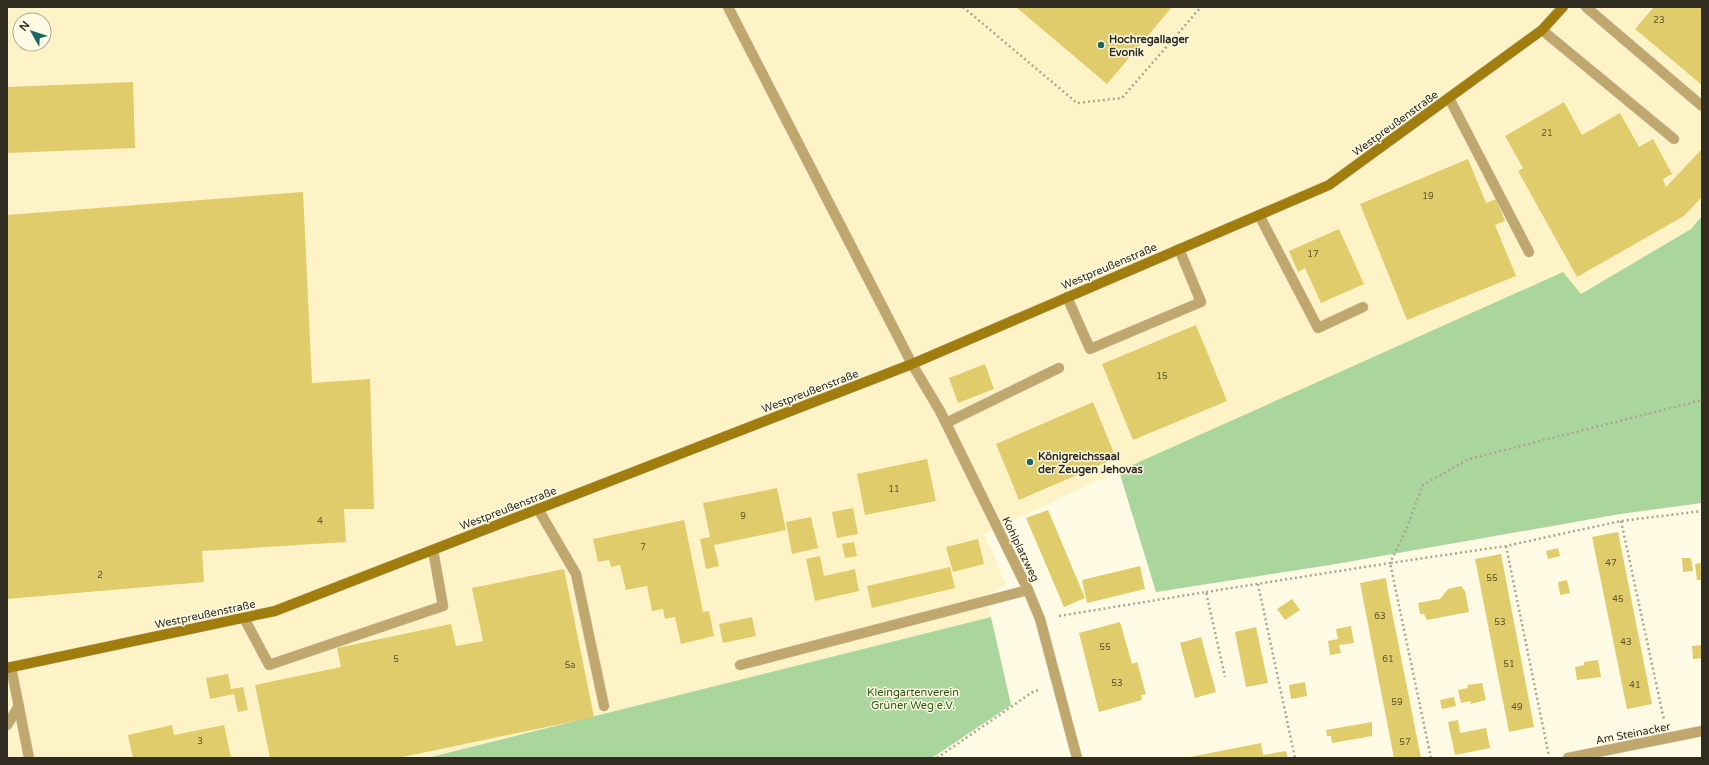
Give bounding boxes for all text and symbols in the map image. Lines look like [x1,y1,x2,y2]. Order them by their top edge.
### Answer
north arrow [12,12,52,52]
house number: 23 [1653,15,1665,26]
text: N [17,18,32,34]
place label: Hochregallager Evonik [1109,33,1190,59]
marker: Hochregallager Evonik [1096,40,1106,50]
street label: Westpreußenstraße [1350,88,1441,159]
house number: 21 [1541,128,1553,139]
house number: 19 [1422,191,1434,202]
street label: Westpreußenstraße [1059,240,1159,292]
house number: 17 [1307,249,1319,260]
street label: Westpreußenstraße [760,367,860,416]
house number: 15 [1156,371,1168,382]
place label: Königreichssaal der Zeugen Jehovas [1038,450,1144,477]
marker: Königreichssaal der Zeugen Jehovas [1025,457,1035,467]
street label: Westpreußenstraße [458,484,558,533]
house number: 11 [888,484,900,495]
house number: 9 [740,511,746,522]
street label: Kohlplatzweg [999,515,1042,584]
house number: 4 [317,516,323,527]
house number: 7 [640,542,646,553]
house number: 47 [1605,558,1617,569]
house number: 2 [97,570,103,581]
house number: 55 [1486,573,1498,584]
house number: 45 [1612,594,1624,605]
street label: Westpreußenstraße [154,597,257,632]
house number: 63 [1374,611,1386,622]
house number: 53 [1494,617,1506,628]
house number: 43 [1620,637,1632,648]
house number: 55 [1099,642,1111,653]
house number: 5 [393,654,399,665]
house number: 61 [1382,654,1394,665]
house number: 51 [1503,659,1515,670]
house number: 5a [565,660,575,671]
house number: 53 [1111,678,1123,689]
house number: 41 [1629,680,1641,691]
park label: Kleingartenverein Grüner Weg e.V. [867,686,959,712]
house number: 59 [1391,697,1403,708]
house number: 49 [1511,702,1523,713]
street label: Am Steinacker [1595,720,1672,747]
house number: 3 [197,736,203,747]
house number: 57 [1399,737,1411,748]

